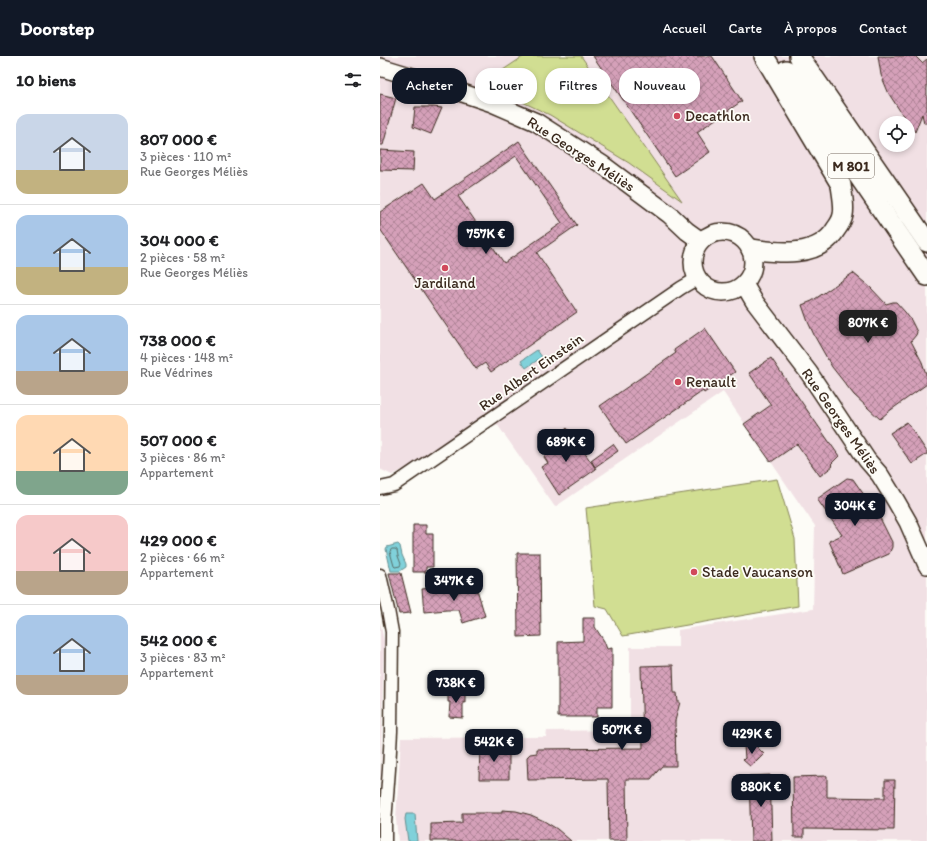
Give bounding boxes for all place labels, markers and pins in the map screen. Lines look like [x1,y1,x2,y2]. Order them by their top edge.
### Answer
place label: Decathlon [685,107,750,125]
marker: Decathlon [672,111,682,121]
pin: 757K € [453,221,519,255]
marker: Jardiland [440,263,450,273]
place label: Jardiland [414,274,476,292]
pin: 807K € [835,310,901,344]
place label: Renault [686,373,737,391]
marker: Renault [673,377,683,387]
pin: 689K € [533,429,599,463]
pin: 304K € [822,493,888,527]
place label: Stade Vaucanson [702,563,814,581]
marker: Stade Vaucanson [689,567,699,577]
pin: 347K € [421,568,487,602]
pin: 738K € [423,670,489,704]
pin: 507K € [589,717,655,751]
pin: 429K € [719,721,785,755]
pin: 542K € [461,729,527,763]
pin: 880K € [728,774,794,808]

